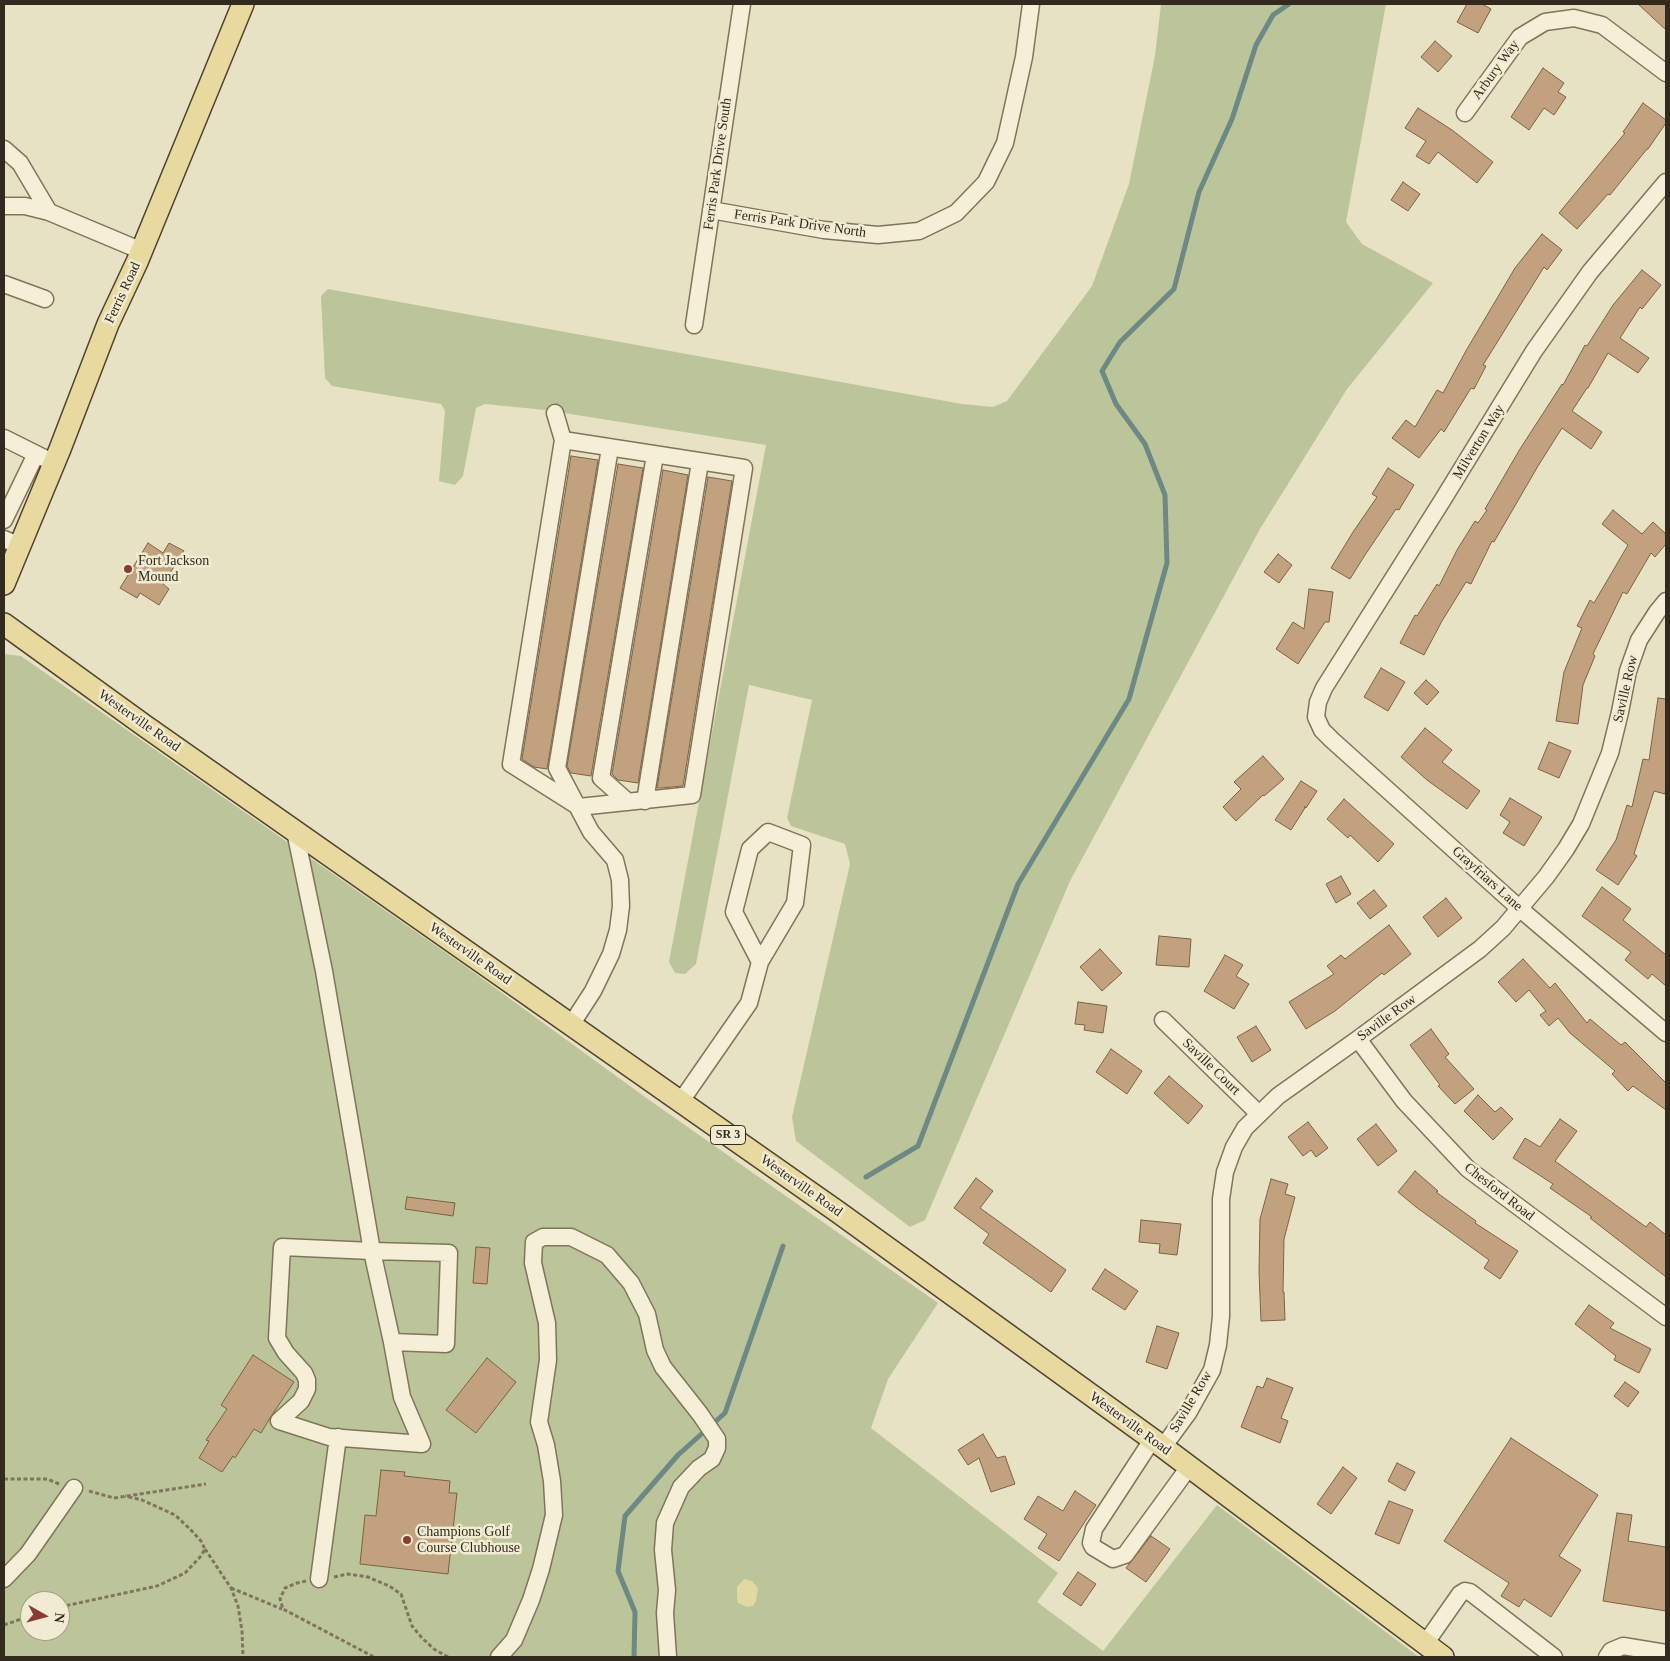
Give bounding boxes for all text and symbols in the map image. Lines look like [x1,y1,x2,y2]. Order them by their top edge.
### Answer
street label: Arbury Way [1469,37,1523,103]
street label: Ferris Park Drive South [700,97,736,231]
street label: Ferris Park Drive North [733,206,867,242]
street label: Ferris Road [102,260,144,326]
street label: Milverton Way [1449,402,1509,482]
place label: Fort Jackson Mound [138,553,209,586]
marker: Fort Jackson Mound [122,563,134,575]
street label: Saville Row [1610,654,1642,724]
street label: Westerville Road [95,686,183,756]
street label: Grayfriars Lane [1448,843,1526,915]
street label: Westerville Road [426,919,514,989]
street label: Saville Row [1354,991,1420,1045]
street label: Saville Court [1178,1035,1244,1099]
road number: SR 3 [710,1126,746,1144]
street label: Westerville Road [757,1151,845,1221]
street label: Chesford Road [1461,1159,1537,1225]
street label: Saville Row [1166,1368,1216,1436]
street label: Westerville Road [1086,1389,1174,1459]
place label: Champions Golf Course Clubhouse [417,1524,520,1556]
marker: Champions Golf Course Clubhouse [401,1534,413,1546]
north arrow [20,1591,70,1641]
text: N [51,1612,67,1624]

